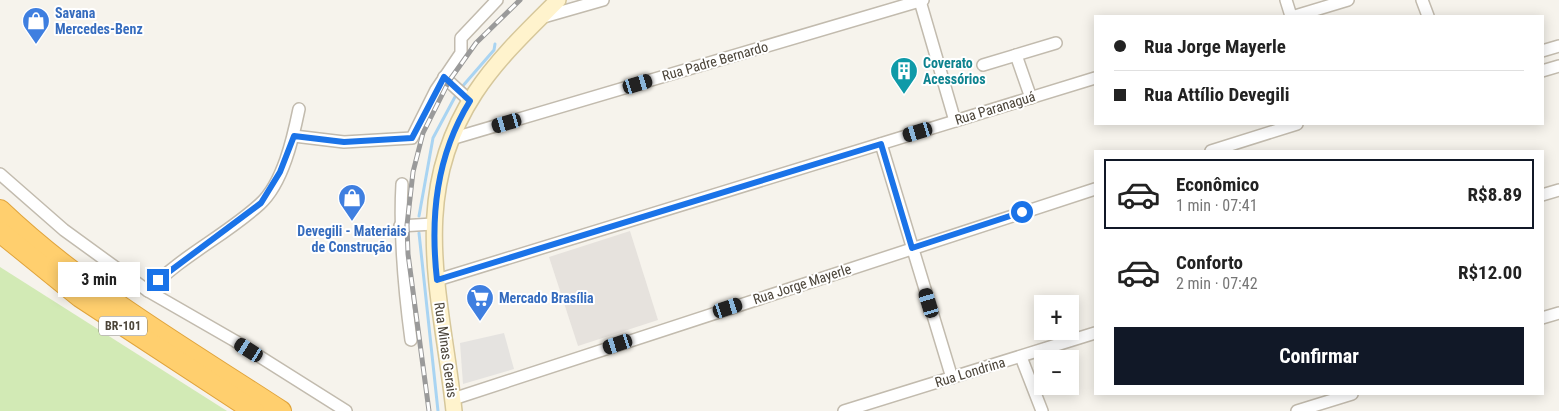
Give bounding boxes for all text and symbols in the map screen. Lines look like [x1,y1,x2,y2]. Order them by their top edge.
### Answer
place label: Savana Mercedes-Benz [55,5,143,37]
shop icon: Savana Mercedes-Benz [21,6,51,45]
text: Rua Jorge Mayerle [1144,35,1286,58]
street label: Rua Padre Bernardo [660,38,770,84]
place label: Coverato Acessórios [923,55,986,87]
building icon: Coverato Acessórios [889,56,919,95]
car [621,72,654,96]
text: Rua Attílio Devegili [1144,83,1290,106]
street label: Rua Paranaguá [953,88,1037,128]
car [490,112,523,134]
car [901,120,934,144]
icon: car [1116,172,1161,217]
text: Econômico [1176,173,1259,196]
shop icon: Devegili - Materiais de Construção [337,183,367,222]
text: R$8.89 [1468,183,1522,206]
text: 1 min · 07:41 [1176,196,1258,215]
route start [1011,201,1033,223]
place label: Devegili - Materiais de Construção [297,223,407,255]
icon: car [1116,250,1161,295]
text: Conforto [1176,251,1243,274]
street label: Rua Jorge Mayerle [751,260,854,307]
text: R$12.00 [1458,261,1522,284]
callout: 3 min [58,262,140,298]
route end [147,269,169,291]
text: 3 min [81,270,117,289]
text: 2 min · 07:42 [1176,274,1258,293]
supermarket icon: Mercado Brasília [465,283,495,322]
car [917,286,940,320]
place label: Mercado Brasília [499,290,594,306]
map controls [1034,295,1079,395]
button: + [1034,295,1079,340]
car [711,296,744,320]
street label: Rua Minas Gerais [431,301,461,399]
road number: BR-101 [99,316,147,336]
button: Confirmar [1114,327,1524,385]
car [601,332,634,356]
car [232,336,265,364]
button: − [1034,350,1079,395]
street label: Rua Londrina [933,354,1007,390]

